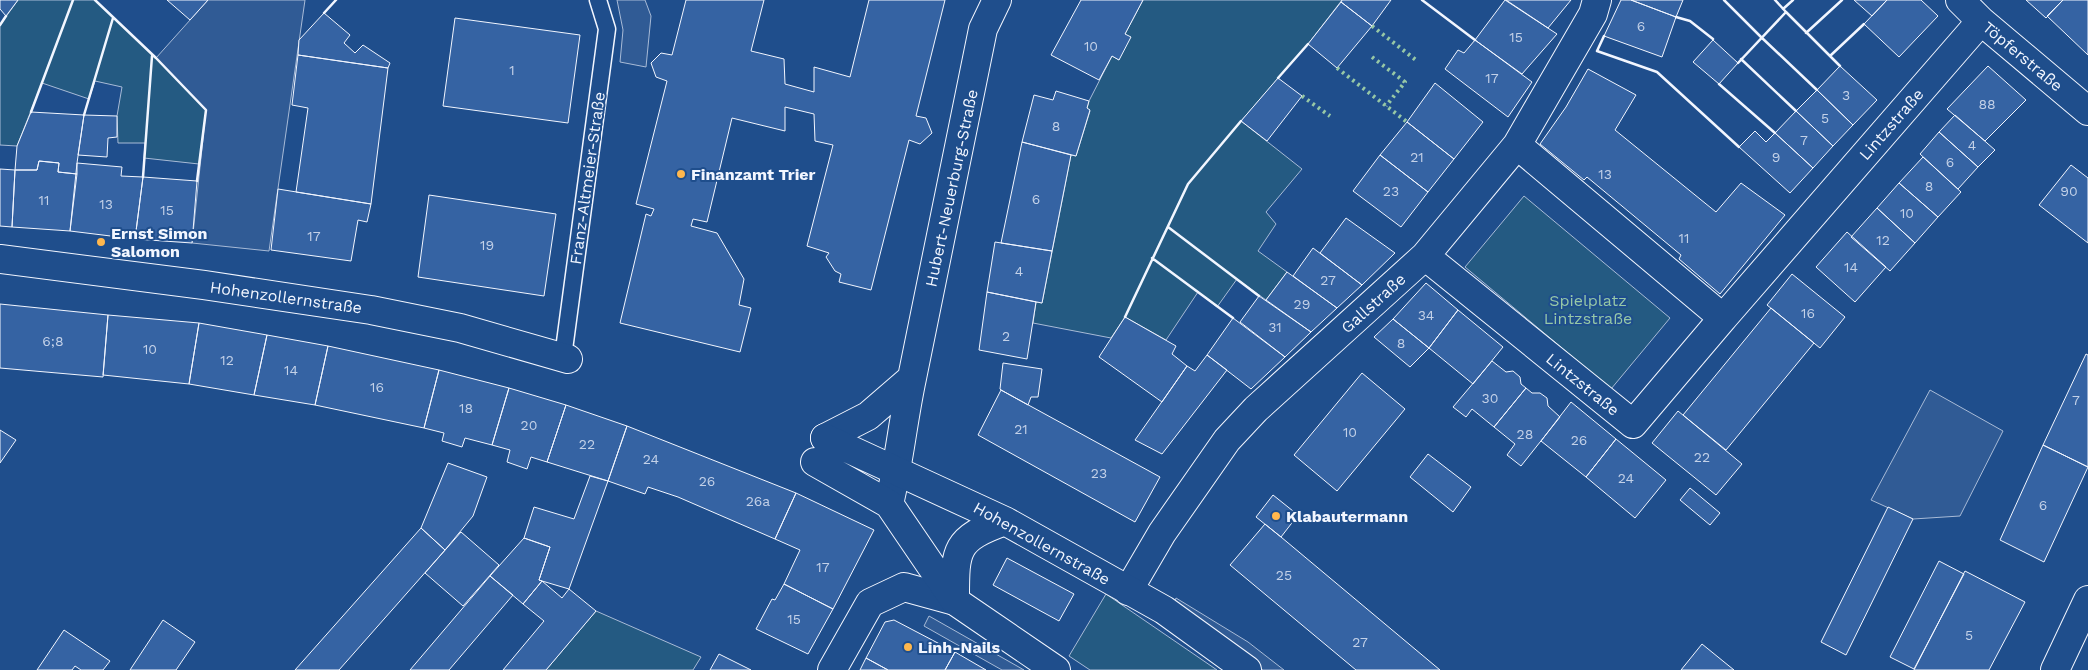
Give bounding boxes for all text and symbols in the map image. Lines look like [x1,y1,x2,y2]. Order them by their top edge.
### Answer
street label: Töpferstraße [1979,17,2067,95]
house number: 6 [1637,18,1645,34]
house number: 15 [1509,29,1523,45]
house number: 10 [1084,38,1098,54]
house number: 1 [509,62,515,78]
house number: 17 [1485,70,1499,86]
street label: Lintzstraße [1855,85,1928,164]
street label: Hubert-Neuerburg-Straße [921,87,982,289]
house number: 3 [1842,87,1850,103]
street label: Franz-Altmeier-Straße [566,90,609,266]
house number: 88 [1978,96,1996,112]
house number: 5 [1821,110,1829,126]
house number: 8 [1052,118,1060,134]
house number: 7 [1800,132,1808,148]
house number: 4 [1968,137,1976,153]
house number: 21 [1410,149,1424,165]
house number: 9 [1772,149,1780,165]
house number: 6 [1946,154,1954,170]
place label: Finanzamt Trier [691,165,816,184]
house number: 13 [1598,166,1612,182]
marker: Finanzamt Trier [675,168,687,180]
house number: 8 [1925,178,1933,194]
house number: 23 [1383,183,1399,199]
house number: 90 [2060,183,2078,199]
house number: 6 [1032,191,1040,207]
house number: 11 [39,192,49,208]
house number: 13 [99,196,113,212]
house number: 15 [160,202,174,218]
house number: 10 [1900,205,1914,221]
place label: Ernst Simon Salomon [111,224,208,261]
house number: 17 [307,228,321,244]
house number: 11 [1679,230,1689,246]
house number: 12 [1876,232,1890,248]
marker: Ernst Simon Salomon [95,236,107,248]
house number: 19 [480,237,494,253]
house number: 14 [1844,259,1858,275]
house number: 4 [1015,263,1023,279]
street label: Gallstraße [1337,270,1409,337]
house number: 27 [1320,272,1336,288]
street label: Hohenzollernstraße [209,277,363,318]
park label: Spielplatz Lintzstraße [1544,291,1632,328]
house number: 29 [1294,296,1310,312]
house number: 16 [1801,305,1815,321]
house number: 34 [1418,307,1434,323]
house number: 31 [1268,319,1282,335]
house number: 2 [1002,328,1010,344]
house number: 6;8 [42,333,64,349]
house number: 8 [1397,335,1405,351]
house number: 10 [143,341,157,357]
street label: Lintzstraße [1542,349,1623,420]
house number: 12 [220,352,234,368]
house number: 14 [284,362,298,378]
house number: 16 [370,379,384,395]
house number: 30 [1482,390,1498,406]
house number: 7 [2072,392,2080,408]
house number: 18 [459,400,473,416]
house number: 20 [521,417,537,433]
house number: 21 [1014,421,1028,437]
house number: 10 [1343,424,1357,440]
house number: 28 [1517,426,1533,442]
house number: 26 [1571,432,1587,448]
house number: 22 [579,436,595,452]
house number: 22 [1694,449,1710,465]
house number: 24 [643,451,659,467]
house number: 23 [1091,465,1107,481]
house number: 24 [1618,470,1634,486]
house number: 26 [699,473,715,489]
house number: 26a [746,493,770,509]
house number: 6 [2039,497,2047,513]
street label: Hohenzollernstraße [970,498,1113,589]
place label: Klabautermann [1286,507,1408,526]
marker: Klabautermann [1270,510,1282,522]
house number: 17 [816,559,830,575]
house number: 25 [1276,567,1292,583]
house number: 15 [787,611,801,627]
house number: 5 [1965,627,1973,643]
house number: 27 [1352,634,1368,650]
place label: Linh-Nails [918,638,1001,657]
marker: Linh-Nails [902,641,914,653]

